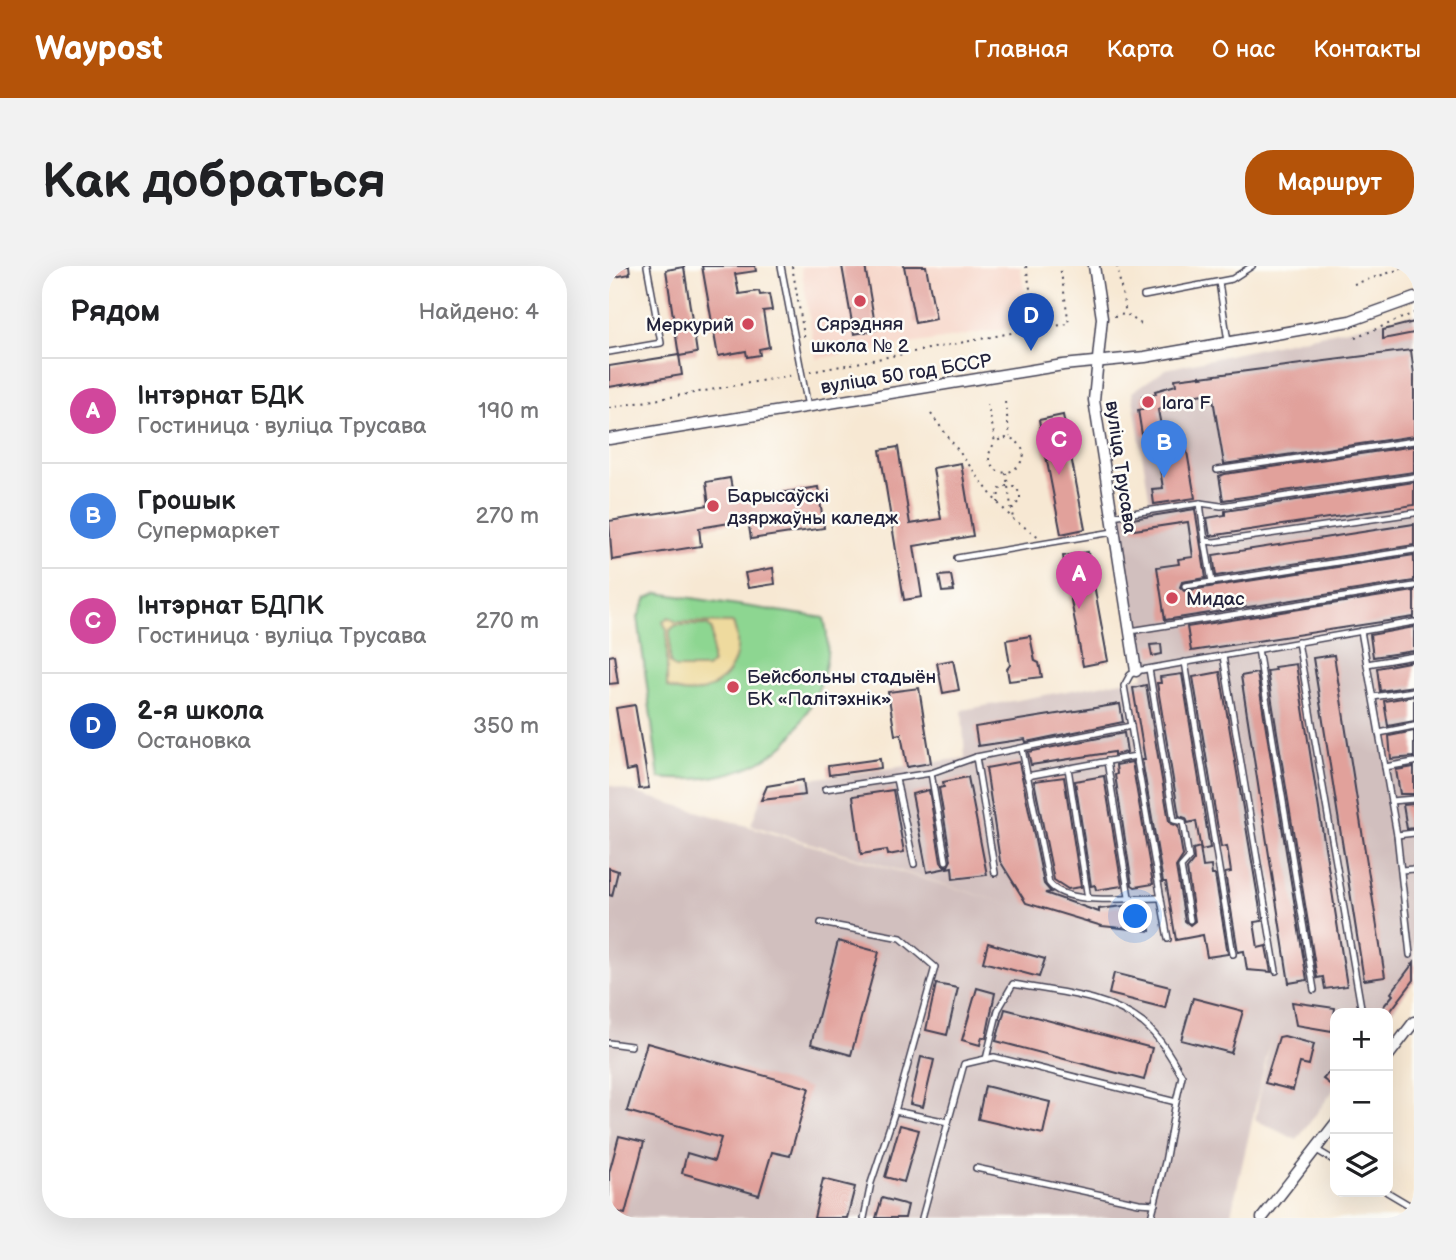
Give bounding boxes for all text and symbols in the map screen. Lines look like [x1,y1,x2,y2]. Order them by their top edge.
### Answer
text: Waypost [35,29,163,69]
text: Главная [974,35,1068,64]
text: Карта [1106,35,1174,64]
text: О нас [1212,35,1275,64]
text: Контакты [1313,35,1421,64]
button: Маршрут [1245,150,1414,215]
text: Как добраться [42,153,386,212]
marker: Сярэдняя школа № 2 [852,293,868,309]
pin: D [1008,293,1054,351]
text: Рядом [70,294,160,330]
text: Найдено: 4 [419,298,539,326]
place label: Сярэдняя школа № 2 [811,313,910,358]
place label: Меркурий [646,314,734,337]
marker: Меркурий [740,316,756,332]
street label: вуліца 50 год БССР [819,350,993,399]
text: Інтэрнат БДК [137,381,304,412]
place label: lara F [1162,392,1211,415]
marker: lara F [1140,394,1156,410]
text: A [86,397,100,425]
text: 190 m [478,397,539,425]
street label: вуліца Трусава [1100,399,1141,535]
text: Гостиница · вуліца Трусава [137,412,427,440]
pin: C [1036,417,1082,475]
pin: B [1141,420,1187,478]
place label: Барысаўскі дзяржаўны каледж [727,485,899,530]
text: Грошык [137,486,235,517]
marker: Барысаўскі дзяржаўны каледж [705,498,721,514]
text: B [85,502,101,530]
text: 270 m [475,502,539,530]
text: Супермаркет [137,517,280,545]
pin: A [1056,551,1102,609]
place label: Мидас [1186,588,1245,611]
marker: Мидас [1164,590,1180,606]
text: Інтэрнат БДПК [137,591,324,622]
text: C [85,607,101,635]
text: 270 m [475,607,539,635]
text: Гостиница · вуліца Трусава [137,622,427,650]
place label: Бейсбольны стадыён БК «Палітэхнік» [747,666,936,711]
marker: Бейсбольны стадыён БК «Палітэхнік» [725,679,741,695]
text: 2-я школа [137,696,264,727]
text: D [85,712,101,740]
text: 350 m [473,712,539,740]
text: Остановка [137,727,251,755]
your location [1118,899,1152,933]
map controls [1330,1008,1393,1197]
button: + [1330,1008,1393,1071]
button: − [1330,1071,1393,1134]
button: layers [1330,1134,1393,1197]

